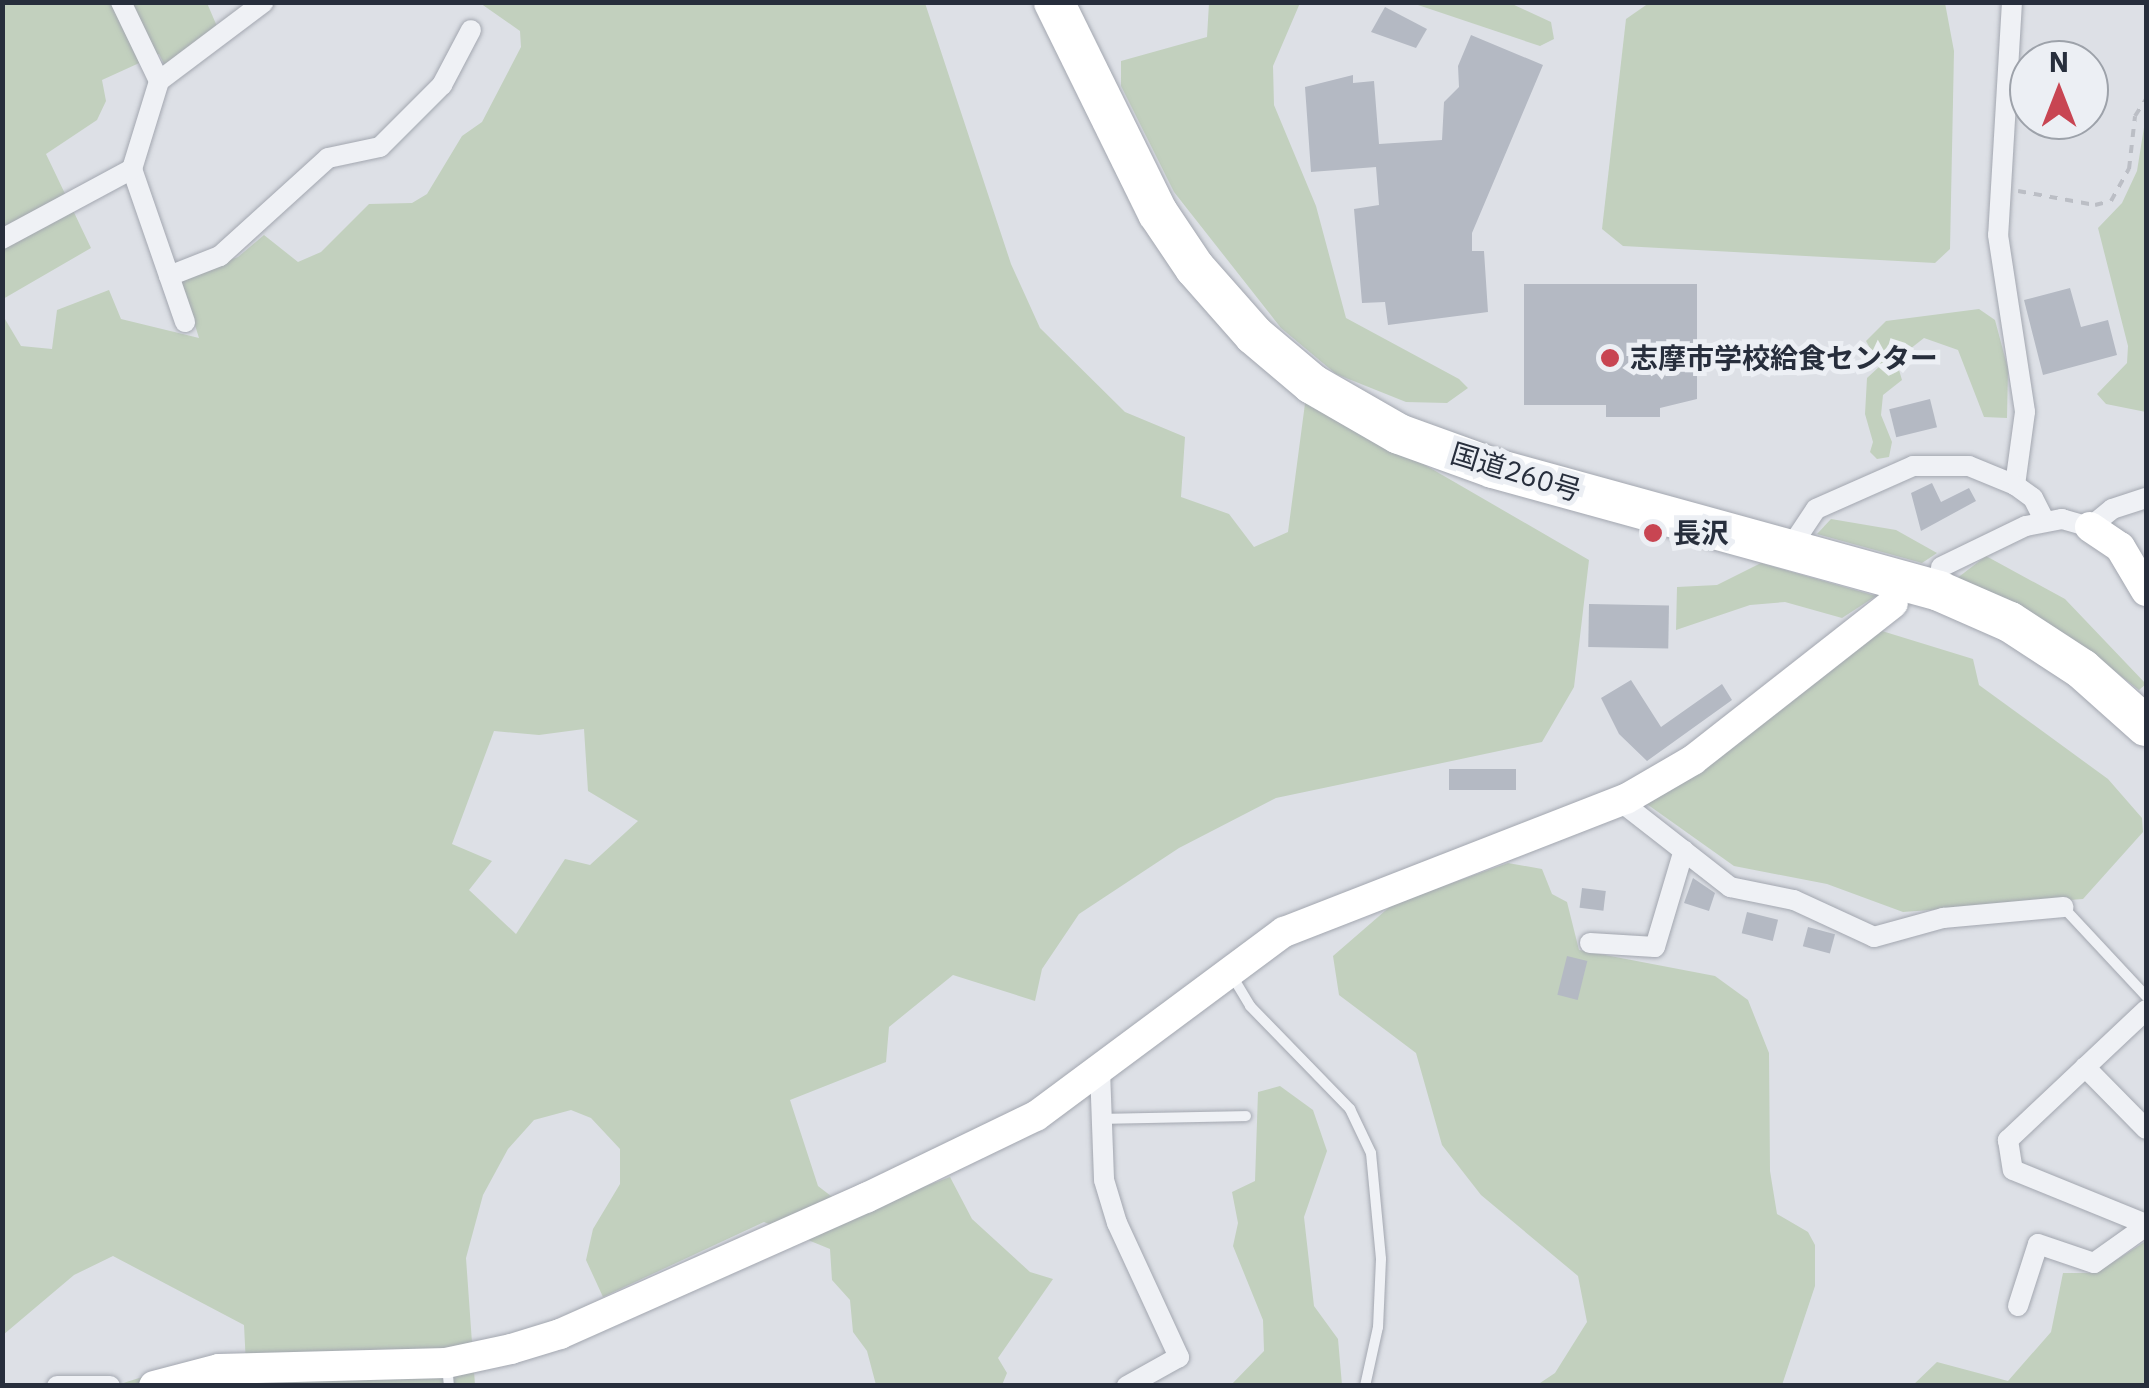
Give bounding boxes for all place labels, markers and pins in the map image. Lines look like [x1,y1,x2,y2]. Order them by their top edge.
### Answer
place label: 志摩市学校給食センター [1630,341,1938,375]
marker: 志摩市学校給食センター [1599,347,1621,369]
place label: 長沢 [1673,516,1729,550]
marker: 長沢 [1642,522,1664,544]

